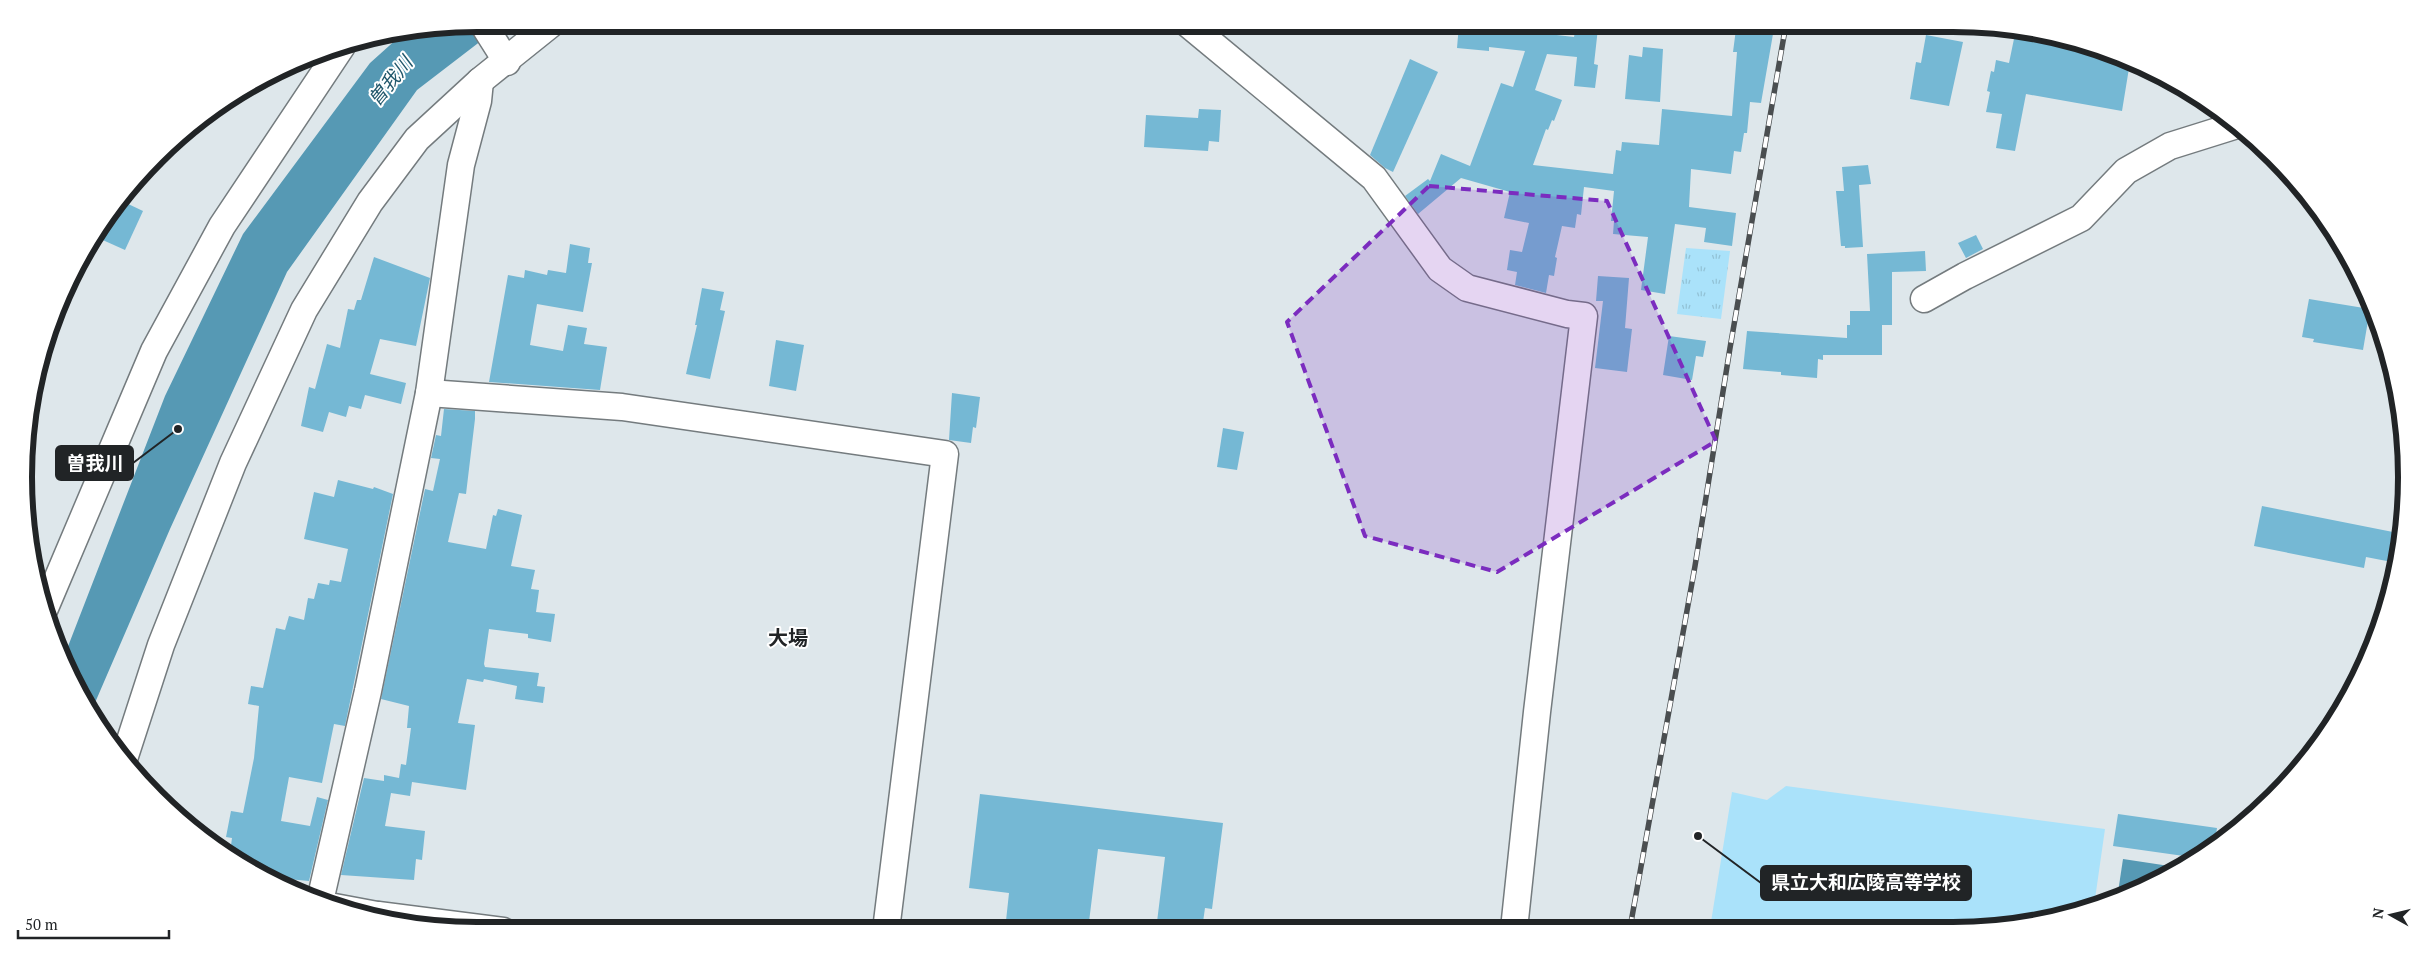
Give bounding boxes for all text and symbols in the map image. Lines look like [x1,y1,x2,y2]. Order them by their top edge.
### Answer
water label: 曽我川 [362,49,419,111]
callout: 曽我川 [56,446,133,480]
text: 曽我川 [66,450,124,475]
district label: 大場 [768,624,808,651]
callout: 県立大和広陵高等学校 [1761,866,1971,900]
text: 県立大和広陵高等学校 [1771,869,1961,894]
north arrow [2366,890,2416,940]
text: N [2367,906,2388,920]
scale bar [18,908,169,940]
text: 50 m [25,914,58,934]

